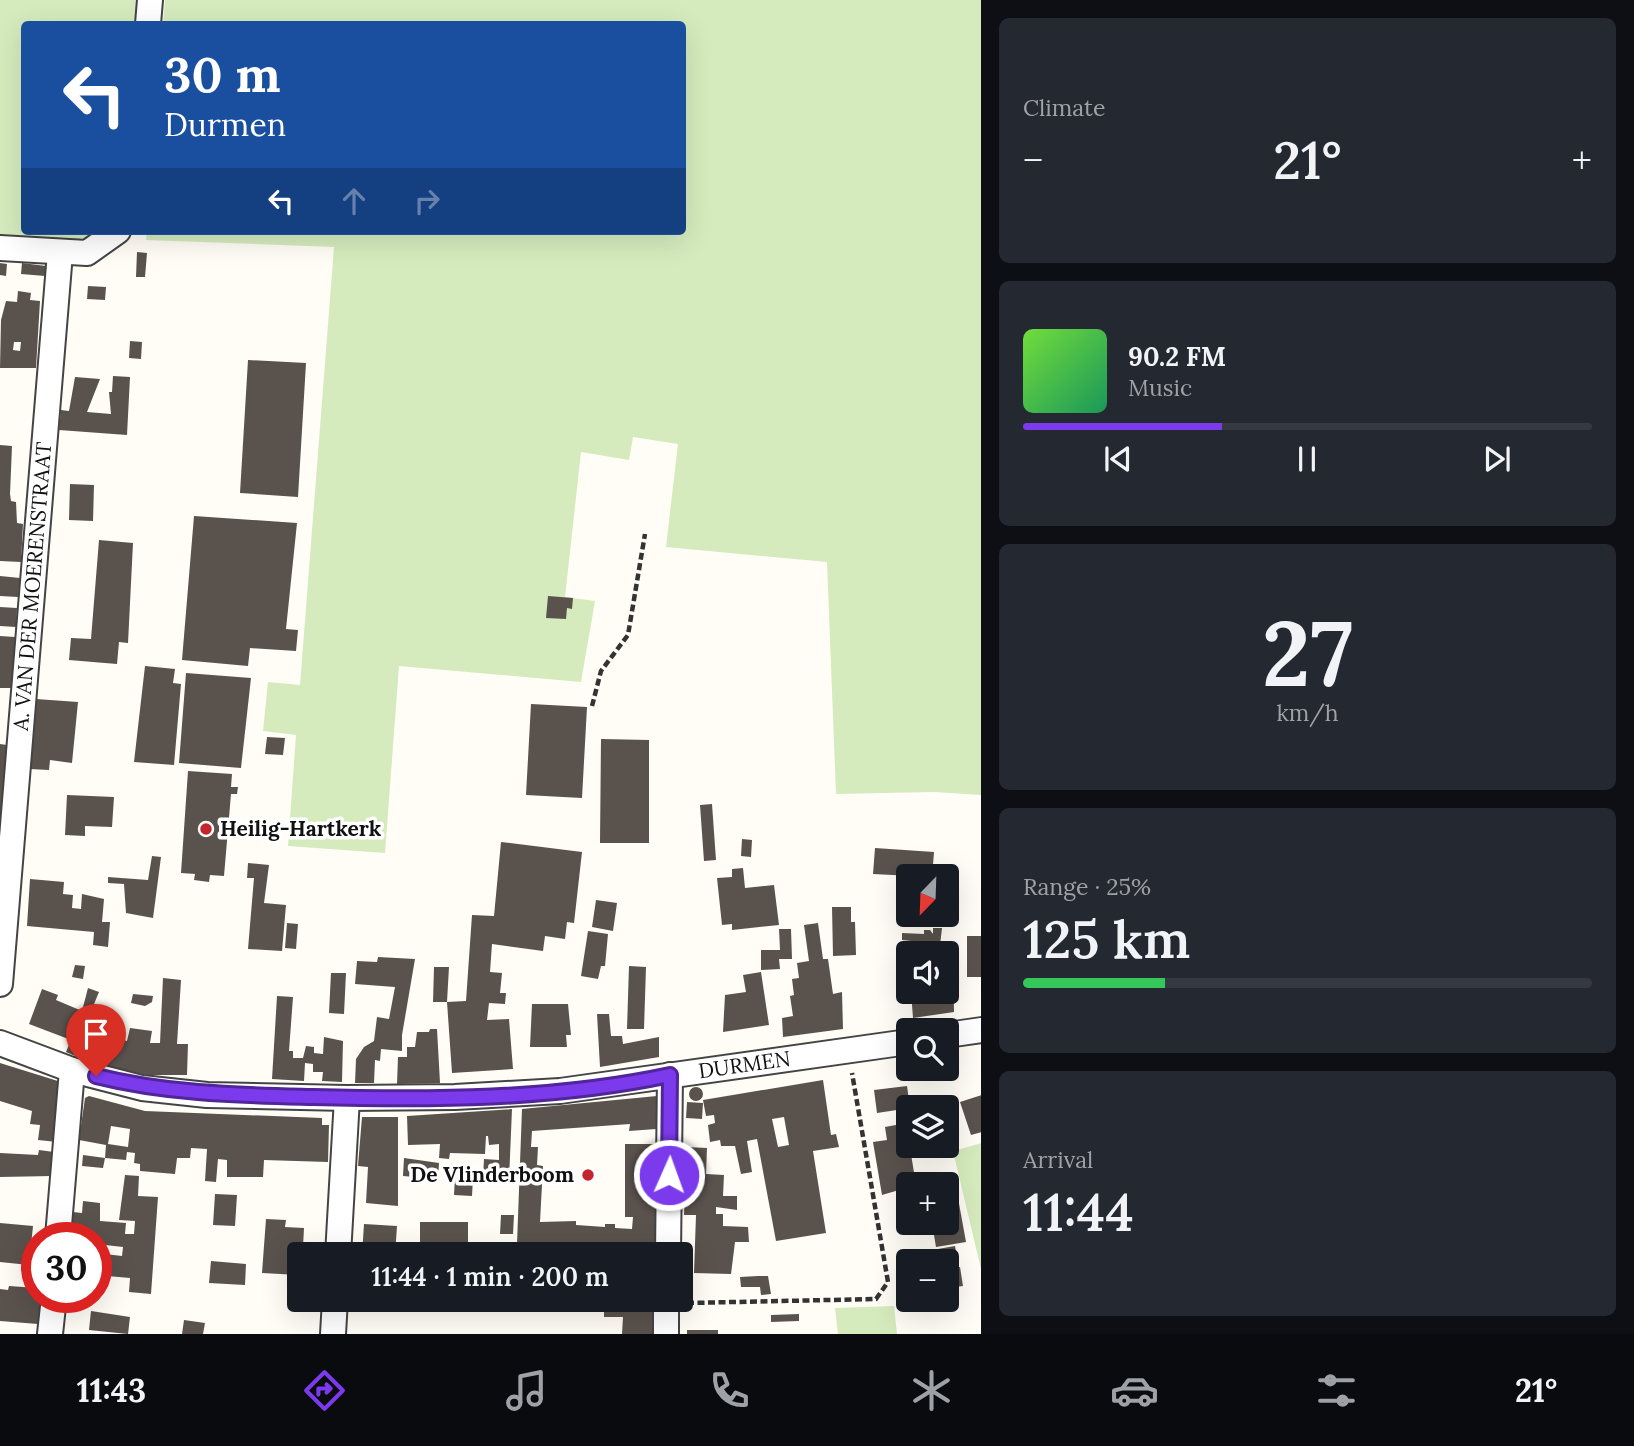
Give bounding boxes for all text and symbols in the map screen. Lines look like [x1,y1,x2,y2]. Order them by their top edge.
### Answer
text: 30 m [164,43,281,105]
icon: left [49,49,140,140]
text: Climate [1023,93,1105,122]
text: Durmen [164,104,286,145]
text: 21° [1273,127,1342,193]
text: − [1023,136,1043,184]
text: + [1572,136,1592,184]
icon: left [262,182,300,220]
icon: ahead [335,182,373,220]
icon: right [408,182,446,220]
text: 90.2 FM [1128,340,1226,373]
text: Music [1128,373,1192,402]
icon: previous [1099,440,1137,478]
icon: pause [1288,440,1326,478]
icon: next [1478,440,1516,478]
street label: A. VAN DER MOERENSTRAAT [7,441,57,733]
text: 27 [1262,594,1353,711]
text: km/h [1276,698,1339,727]
place label: Heilig-Hartkerk [220,815,382,842]
marker: Heilig-Hartkerk [198,821,214,837]
north arrow [896,864,959,928]
map controls [896,864,959,1312]
text: Range · 25% [1023,872,1151,901]
text: 125 km [1023,906,1190,972]
button: sound [896,941,959,1004]
pin [66,1004,126,1076]
icon: arrive [77,1015,115,1053]
button: search [896,1018,959,1081]
street label: DURMEN [696,1045,792,1084]
button: layers [896,1095,959,1158]
position arrow [632,1138,706,1212]
text: Arrival [1023,1145,1093,1174]
place label: De Vlinderboom [410,1161,574,1188]
marker: De Vlinderboom [580,1167,596,1183]
button: + [896,1172,959,1235]
text: 11:44 [1023,1179,1134,1245]
speed limit sign: 30 [21,1222,112,1313]
button: − [896,1249,959,1312]
text: 11:44 · 1 min · 200 m [371,1260,609,1293]
icon: directions [300,1366,349,1415]
icon: music [502,1366,551,1415]
icon: phone [705,1366,754,1415]
icon: climate [907,1366,956,1415]
icon: car [1110,1366,1159,1415]
icon: filters [1312,1366,1361,1415]
text: 11:43 [77,1370,146,1411]
text: 21° [1515,1370,1557,1411]

